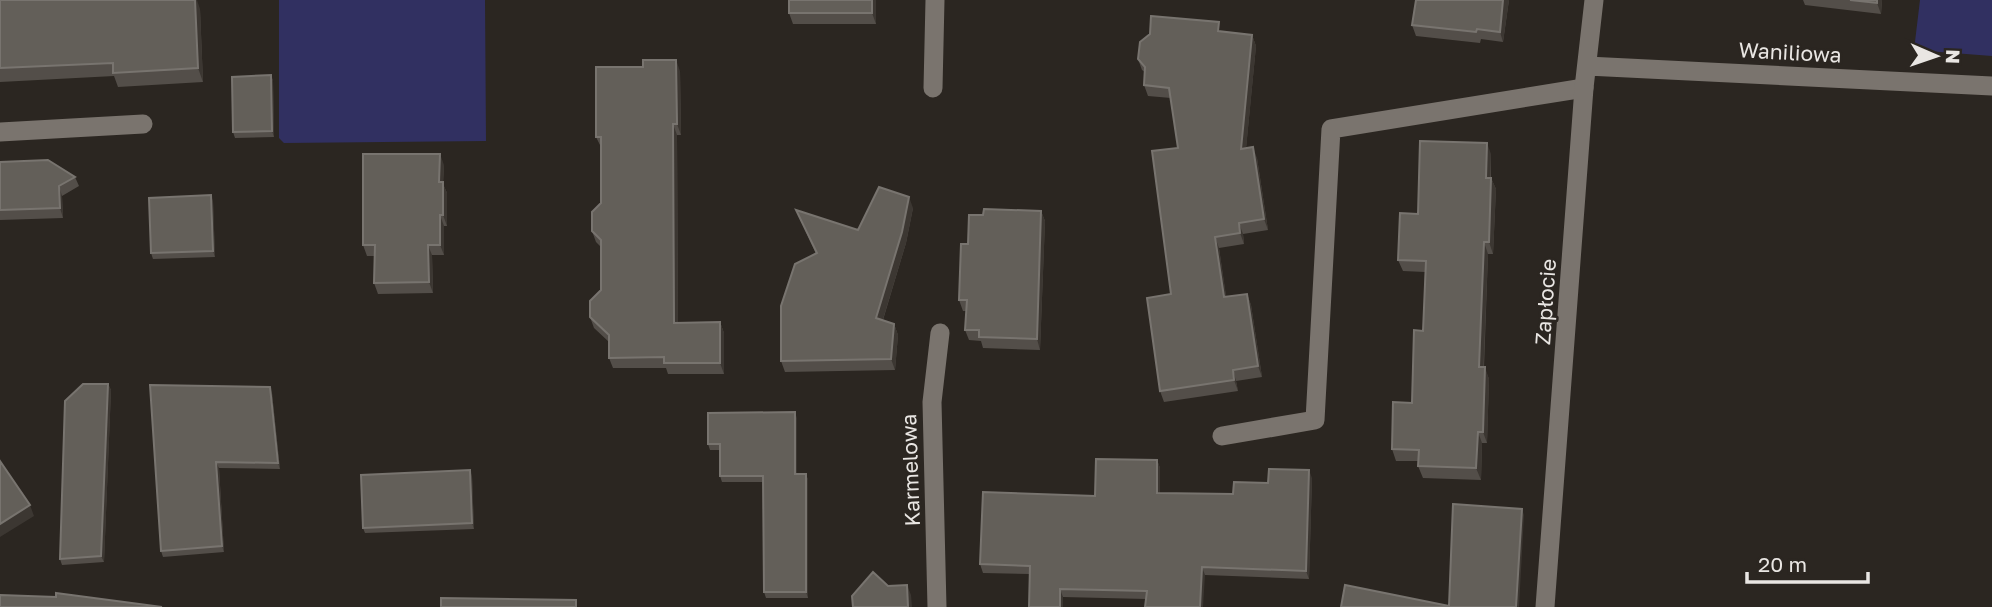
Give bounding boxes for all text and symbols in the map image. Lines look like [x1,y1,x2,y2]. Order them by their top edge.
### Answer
north arrow [1901,21,1971,91]
street label: Waniliowa [1738,36,1842,68]
text: N [1942,49,1965,64]
street label: Zapłocie [1529,258,1561,346]
street label: Karmelowa [895,413,925,527]
scale bar [1747,540,1868,584]
text: 20 m [1758,551,1807,577]

